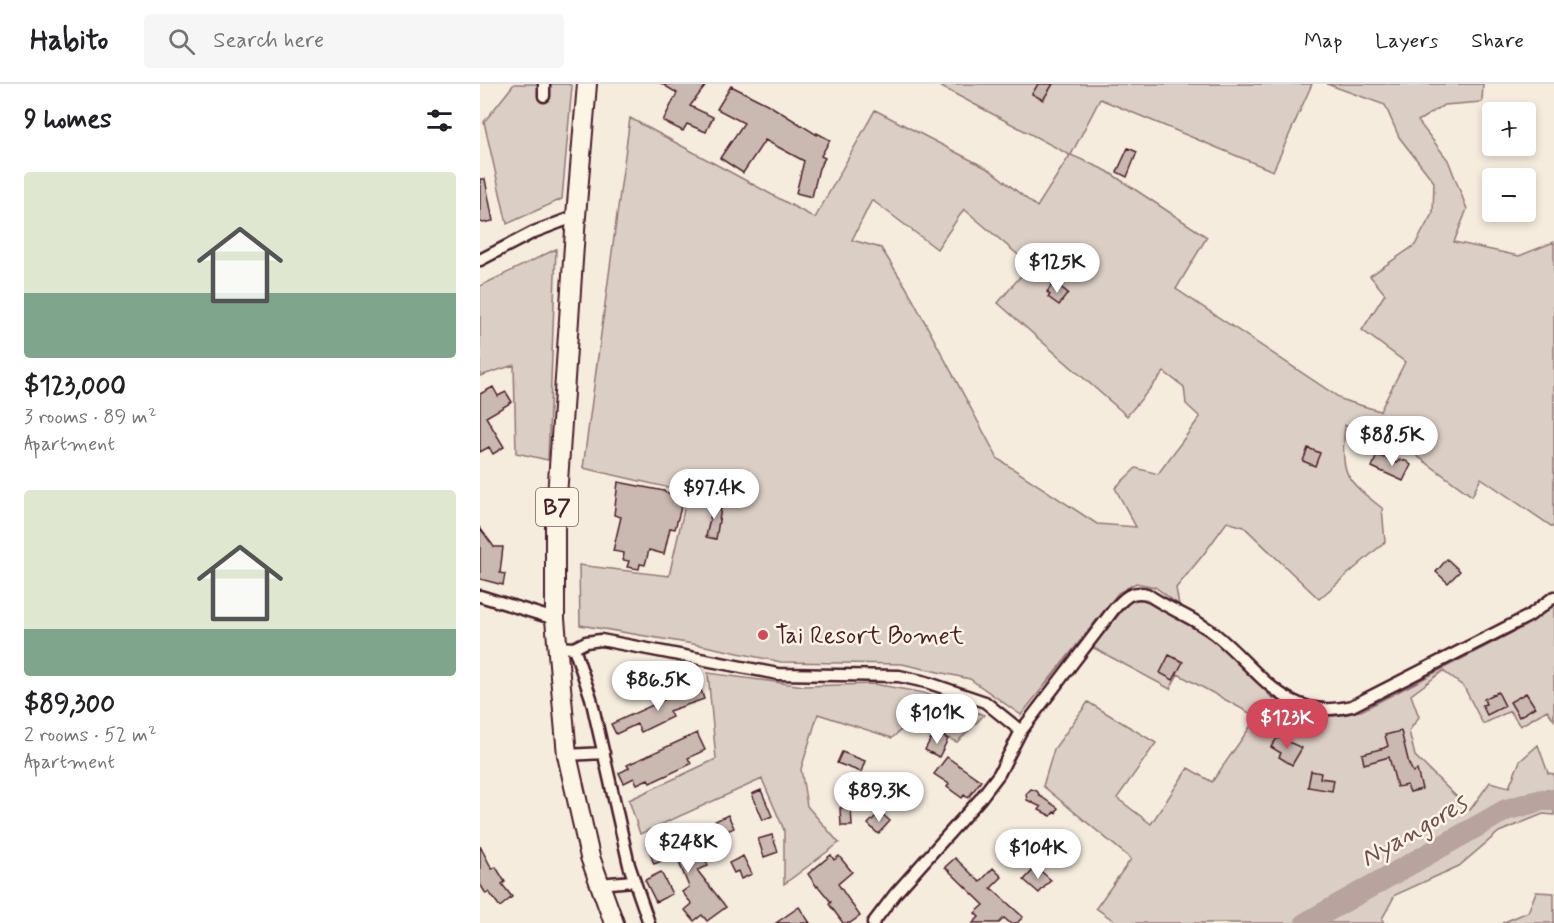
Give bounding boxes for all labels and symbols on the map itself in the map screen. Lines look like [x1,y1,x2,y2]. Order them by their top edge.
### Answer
pin: $125K [1015,243,1099,294]
pin: $88.5K [1343,416,1441,467]
pin: $97.4K [665,469,763,520]
road number: B7 [536,488,578,526]
place label: Tai Resort Bomet [775,621,964,652]
marker: Tai Resort Bomet [756,628,770,642]
pin: $86.5K [609,661,707,712]
pin: $101K [895,694,979,745]
pin: $123K [1245,699,1329,750]
pin: $89.3K [830,772,928,823]
water label: Nyangores [1354,786,1476,876]
pin: $248K [646,823,730,874]
pin: $104K [996,829,1080,880]

